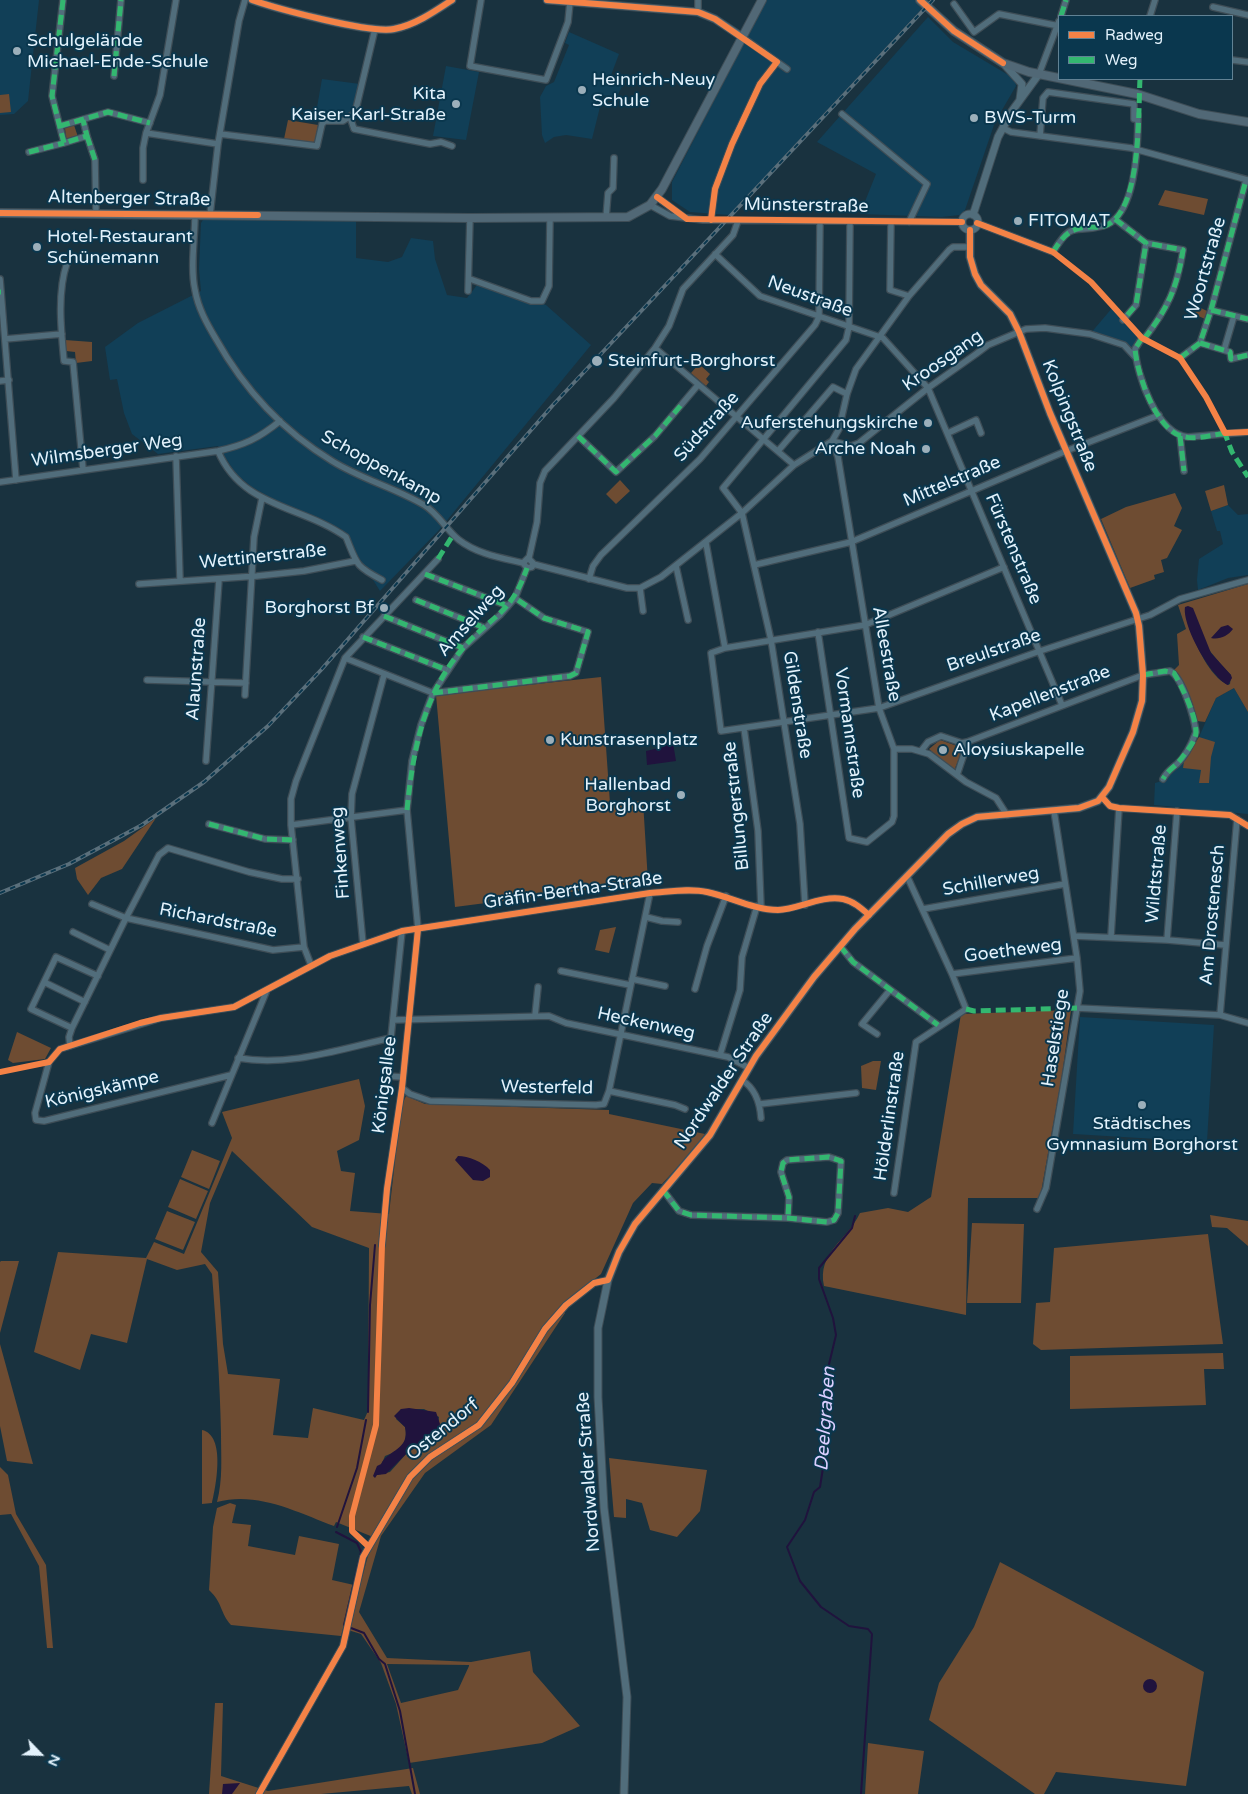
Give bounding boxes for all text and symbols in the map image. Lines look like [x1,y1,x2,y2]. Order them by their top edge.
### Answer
legend [1058,15,1233,80]
text: Radweg [1105,26,1163,44]
place label: Schulgelände Michael-Ende-Schule [27,30,208,72]
marker: Schulgelände Michael-Ende-Schule [11,45,23,57]
text: Weg [1105,51,1137,69]
place label: Heinrich-Neuy Schule [592,69,715,112]
place label: Kita Kaiser-Karl-Straße [291,83,446,126]
marker: Heinrich-Neuy Schule [576,84,588,96]
marker: Kita Kaiser-Karl-Straße [450,98,462,110]
place label: BWS-Turm [984,107,1076,129]
marker: BWS-Turm [968,112,980,124]
street label: Altenberger Straße [47,187,211,211]
street label: Münsterstraße [743,194,869,218]
place label: FITOMAT [1028,210,1110,232]
marker: FITOMAT [1012,215,1024,227]
street label: Woortstraße [1181,215,1231,323]
place label: Hotel-Restaurant Schünemann [47,226,193,268]
marker: Hotel-Restaurant Schünemann [31,241,43,253]
street label: Neustraße [765,272,855,322]
street label: Kroosgang [899,325,987,397]
place label: Steinfurt-Borghorst [608,350,775,372]
marker: Steinfurt-Borghorst [590,354,604,368]
street label: Kolpingstraße [1037,357,1101,475]
street label: Südstraße [670,388,744,466]
place label: Auferstehungskirche [740,412,918,434]
marker: Auferstehungskirche [922,417,934,429]
street label: Schoppenkamp [317,426,445,510]
street label: Wilmsberger Weg [30,430,184,472]
place label: Arche Noah [814,438,916,460]
marker: Arche Noah [920,443,932,455]
street label: Mittelstraße [900,452,1004,512]
street label: Fürstenstraße [980,490,1046,608]
street label: Wettinerstraße [199,540,327,574]
street label: Amselweg [433,581,509,661]
place label: Borghorst Bf [265,597,374,619]
marker: Borghorst Bf [378,602,390,614]
street label: Alleestraße [867,605,905,703]
street label: Alaunstraße [183,617,211,721]
street label: Breulstraße [944,625,1044,677]
street label: Gildenstraße [778,650,816,760]
street label: Kapellenstraße [987,661,1113,727]
street label: Vormannstraße [829,666,869,800]
place label: Kunstrasenplatz [560,729,698,751]
marker: Kunstrasenplatz [544,734,556,746]
place label: Aloysiuskapelle [953,739,1084,761]
street label: Billungerstraße [719,740,755,872]
marker: Aloysiuskapelle [937,744,949,756]
place label: Hallenbad Borghorst [584,774,671,816]
marker: Hallenbad Borghorst [675,789,687,801]
street label: Finkenweg [327,806,355,900]
street label: Wildtstraße [1142,824,1172,924]
street label: Am Drostenesch [1196,844,1230,986]
street label: Schillerweg [941,863,1041,901]
street label: Gräfin-Bertha-Straße [482,868,664,914]
street label: Richardstraße [157,899,279,943]
street label: Goetheweg [963,934,1063,968]
street label: Haselstiege [1038,988,1074,1088]
street label: Heckenweg [595,1003,697,1045]
street label: Nordwalder Straße [670,1008,778,1154]
street label: Königsallee [368,1035,402,1135]
street label: Hölderlinstraße [870,1050,910,1182]
street label: Königskämpe [43,1066,161,1114]
street label: Westerfeld [501,1076,593,1100]
marker: Städtisches Gymnasium Borghorst [1136,1099,1148,1111]
place label: Städtisches Gymnasium Borghorst [1046,1113,1238,1156]
water label: Deelgraben [811,1366,841,1472]
street label: Nordwalder Straße [573,1391,605,1553]
street label: Ostendorf [402,1394,484,1466]
north arrow [15,1729,65,1779]
text: N [44,1752,64,1769]

